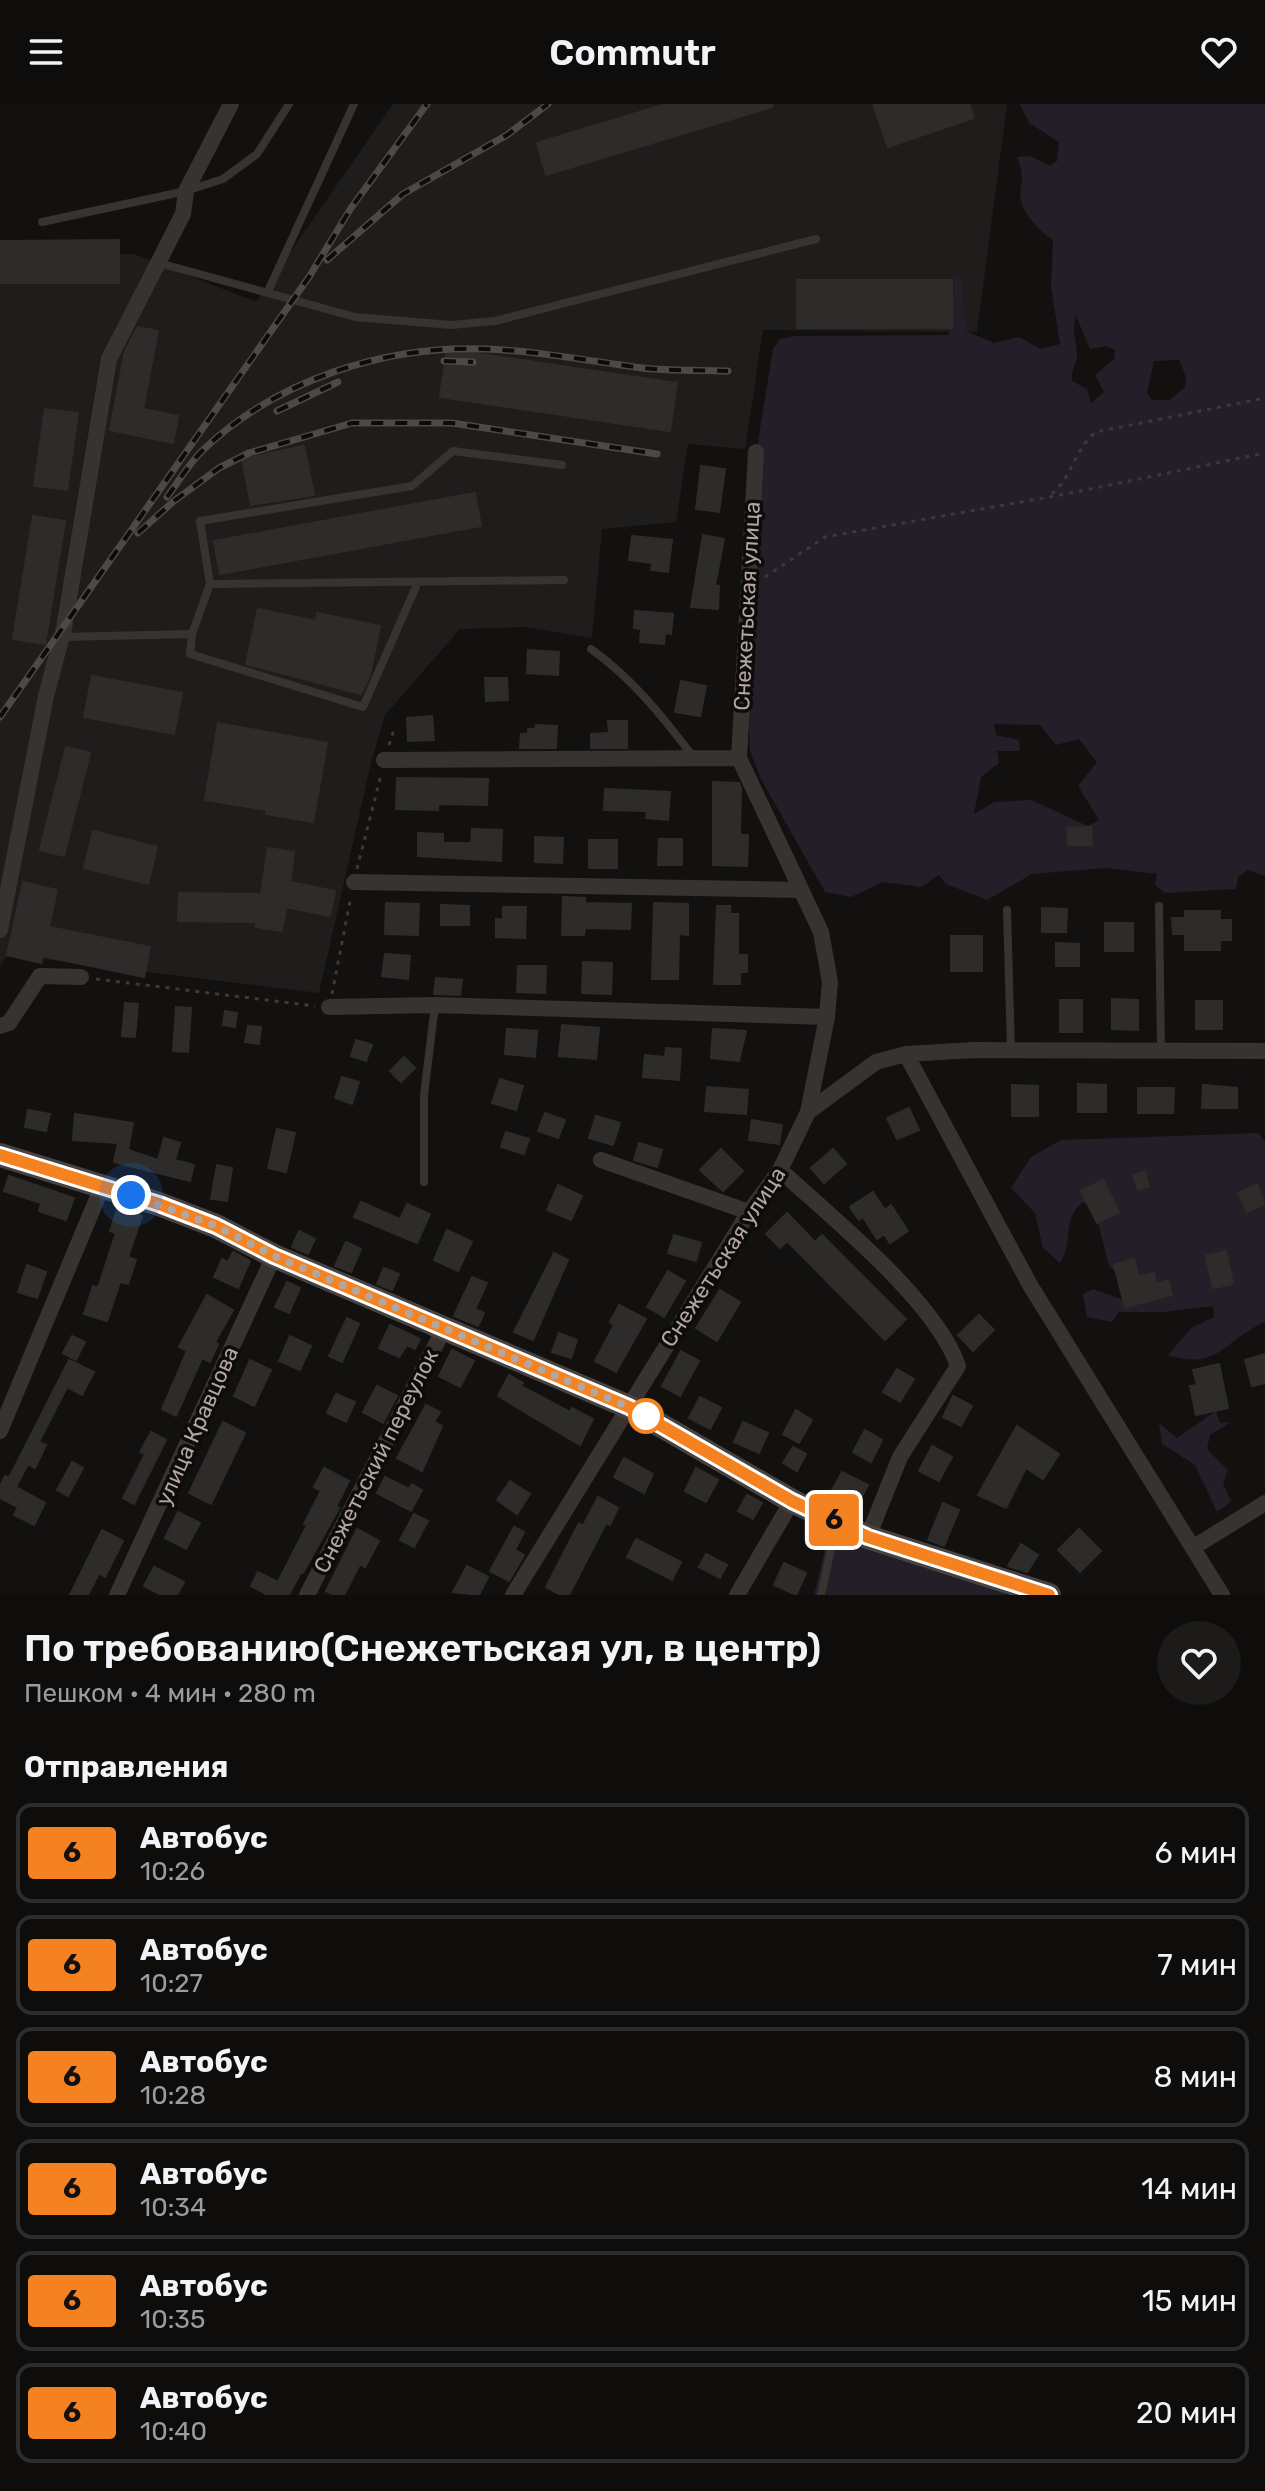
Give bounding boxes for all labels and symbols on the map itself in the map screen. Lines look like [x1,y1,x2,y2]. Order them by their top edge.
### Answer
street label: Снежетьская улица [728,501,766,711]
street label: Снежетьская улица [655,1162,791,1352]
your location [111,1175,151,1215]
street label: улица Кравцова [150,1342,244,1510]
street label: Снежетьский переулок [308,1344,444,1577]
unlabelled marker [629,1399,663,1433]
line badge: 6 [808,1494,860,1546]

